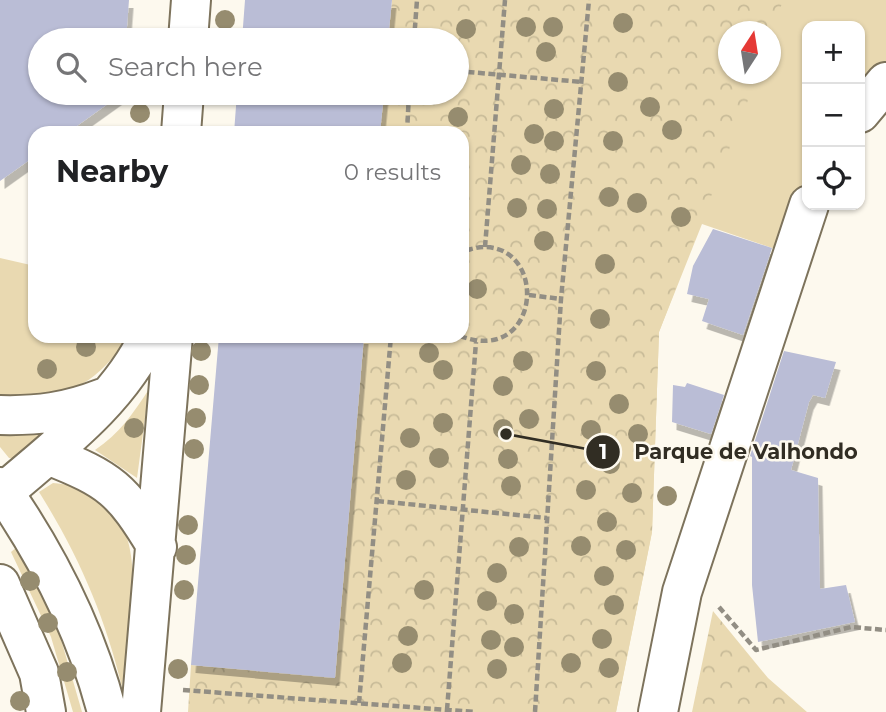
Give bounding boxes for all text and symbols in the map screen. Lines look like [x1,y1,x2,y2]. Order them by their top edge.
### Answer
north arrow [718,21,781,84]
map controls [802,21,865,210]
button: + [802,21,865,84]
search box [28,28,469,105]
icon: search [52,48,90,86]
text: Search here [108,51,263,83]
button: − [802,84,865,147]
button: locate [802,147,865,210]
text: Nearby [56,153,168,190]
text: 0 results [344,158,441,186]
callout: Parque de Valhondo [585,431,872,473]
text: 1 [599,439,607,464]
text: Parque de Valhondo [634,439,858,464]

